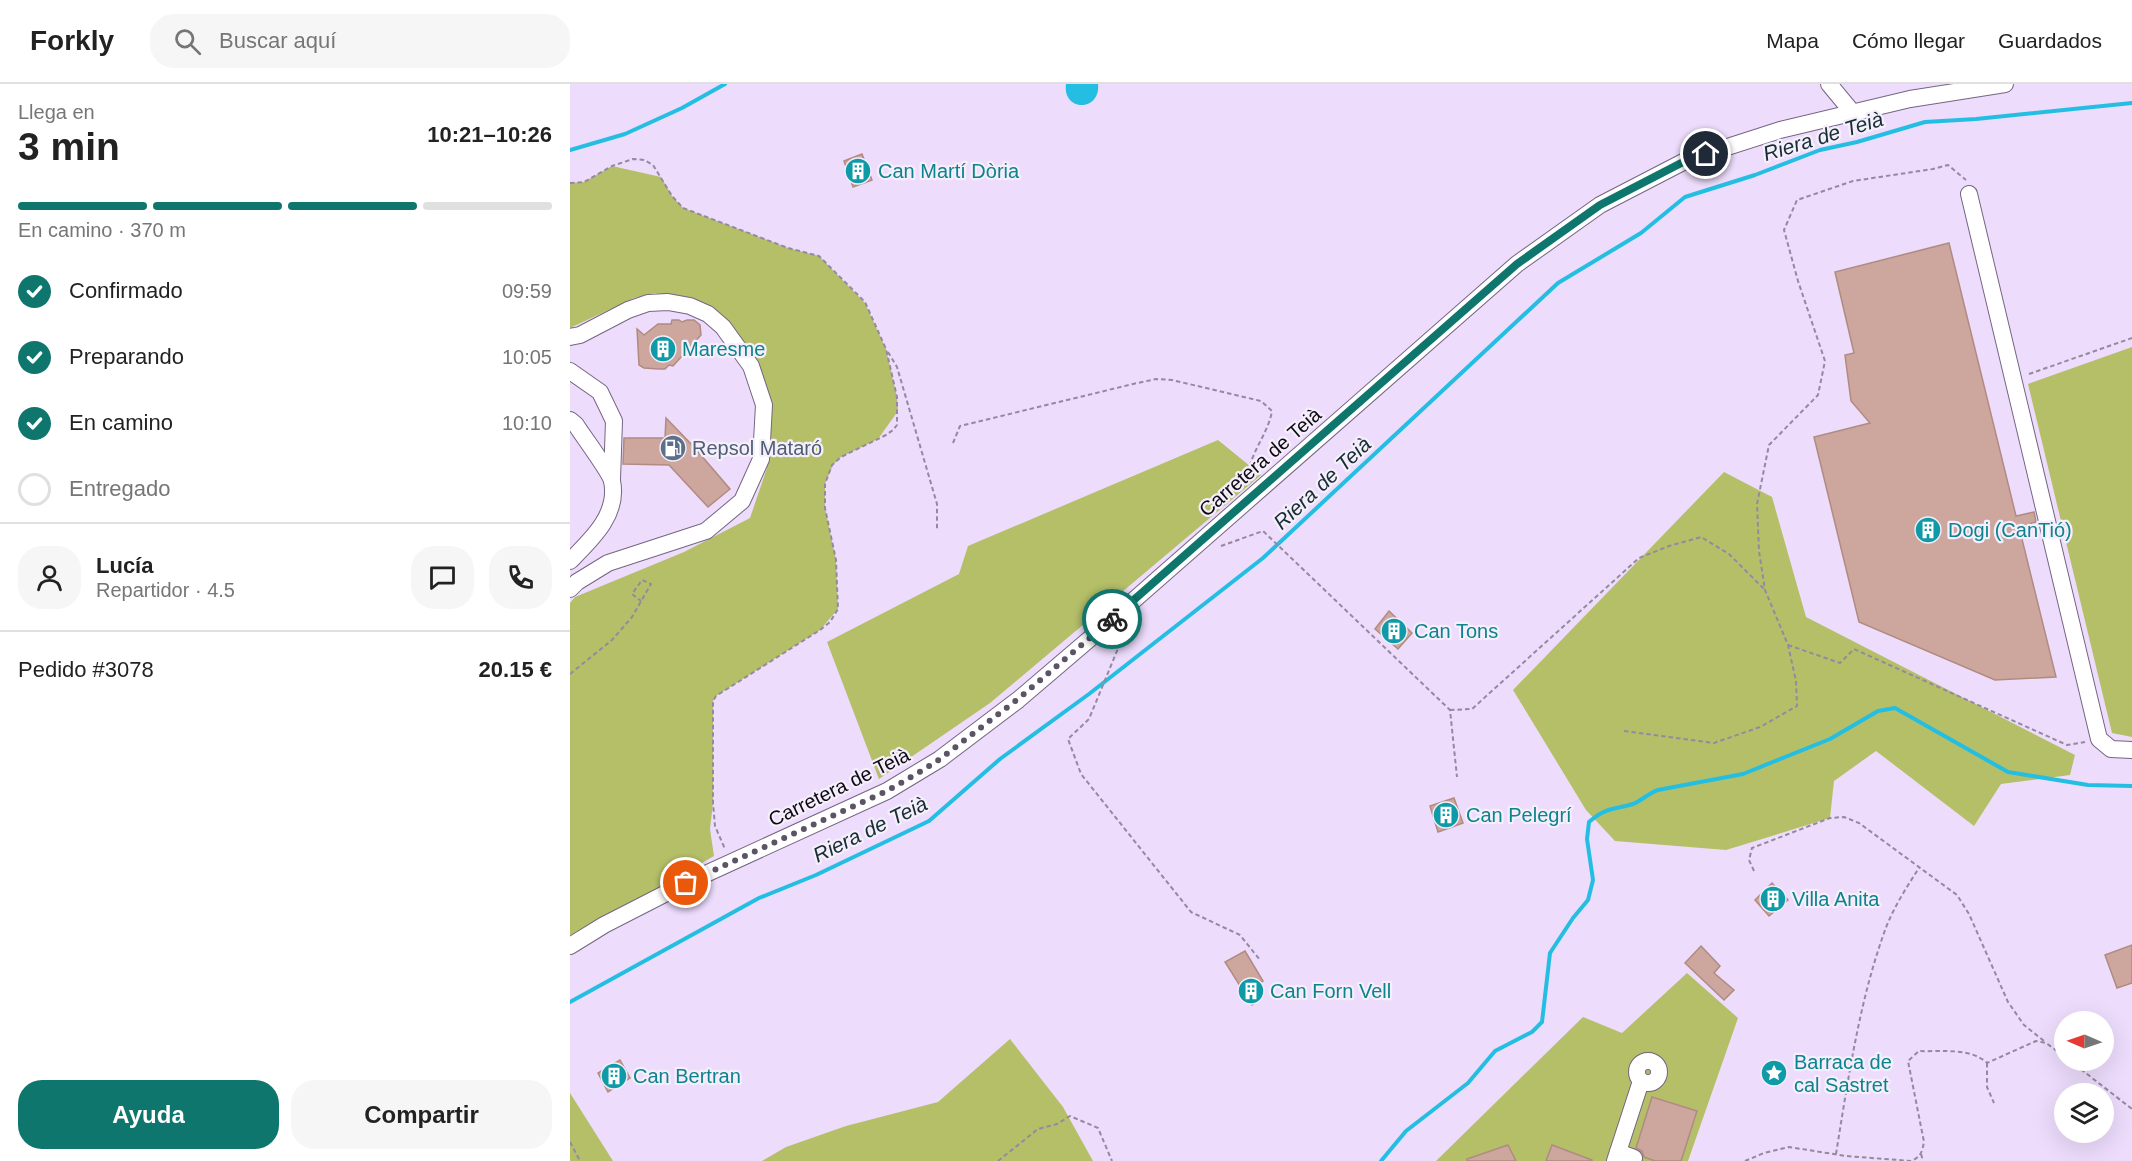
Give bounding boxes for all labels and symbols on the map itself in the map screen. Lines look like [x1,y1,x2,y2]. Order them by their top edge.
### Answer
water label: Riera de Teià [1760,107,1886,165]
pin [1680,128,1731,179]
building icon: Can Martí Dòria [843,156,873,186]
place label: Can Martí Dòria [878,160,1020,182]
building icon: Maresme [648,334,678,364]
place label: Maresme [682,338,765,360]
street label: Carretera de Teià [1195,403,1326,521]
water label: Riera de Teià [1269,432,1375,534]
fuel station icon: Repsol Mataró [658,433,688,463]
place label: Repsol Mataró [692,437,822,459]
building icon: Dogi (CanTió) [1913,515,1943,545]
place label: Dogi (CanTió) [1948,519,2072,541]
courier [1082,589,1142,649]
building icon: Can Tons [1379,616,1409,646]
place label: Can Tons [1414,620,1498,642]
street label: Carretera de Teià [765,743,914,831]
water label: Riera de Teià [809,791,931,867]
building icon: Can Pelegrí [1431,800,1461,830]
place label: Can Pelegrí [1466,804,1572,826]
pin [660,857,711,908]
building icon: Villa Anita [1758,884,1788,914]
place label: Villa Anita [1792,888,1880,910]
building icon: Can Forn Vell [1236,976,1266,1006]
place label: Can Forn Vell [1270,980,1391,1002]
north arrow [2054,1011,2114,1071]
place label: Barraca de cal Sastret [1794,1051,1892,1096]
place icon: Barraca de cal Sastret [1759,1058,1789,1088]
building icon: Can Bertran [599,1061,629,1091]
place label: Can Bertran [633,1065,741,1087]

